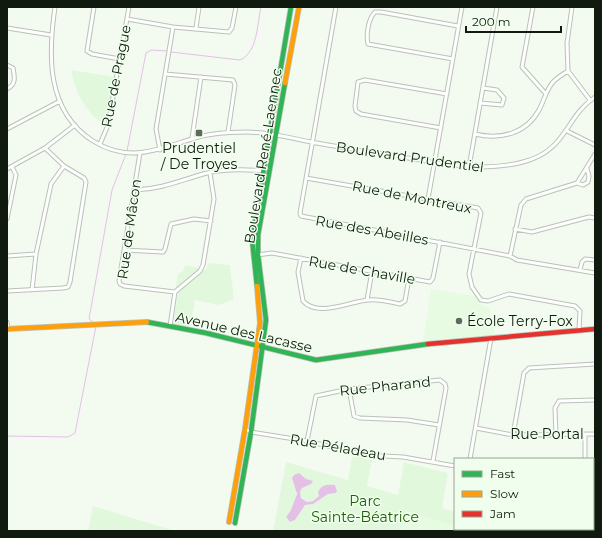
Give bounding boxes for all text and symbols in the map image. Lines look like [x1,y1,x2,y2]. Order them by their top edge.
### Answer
scale bar [466,8,561,34]
text: 200 m [472,14,511,29]
street label: Rue de Prague [97,23,135,129]
street label: Boulevard René-Laennec [240,67,286,245]
marker: Prudentiel / De Troyes [194,128,204,138]
street label: Boulevard Prudentiel [335,138,485,176]
place label: Prudentiel / De Troyes [160,139,237,173]
street label: Rue de Montreux [351,177,474,218]
street label: Rue de Mâcon [113,178,145,280]
street label: Rue des Abeilles [314,211,430,249]
street label: Rue de Chaville [307,252,417,288]
street label: Avenue des Lacasse [174,308,314,356]
place label: École Terry-Fox [467,312,573,330]
marker: École Terry-Fox [454,316,464,326]
street label: Rue Pharand [338,372,432,400]
street label: Rue Portal [510,425,584,443]
street label: Rue Péladeau [288,430,388,464]
legend [454,458,594,530]
text: Fast [490,466,515,481]
text: Slow [490,486,519,501]
park label: Parc Sainte-Béatrice [311,492,419,526]
text: Jam [489,506,516,521]

